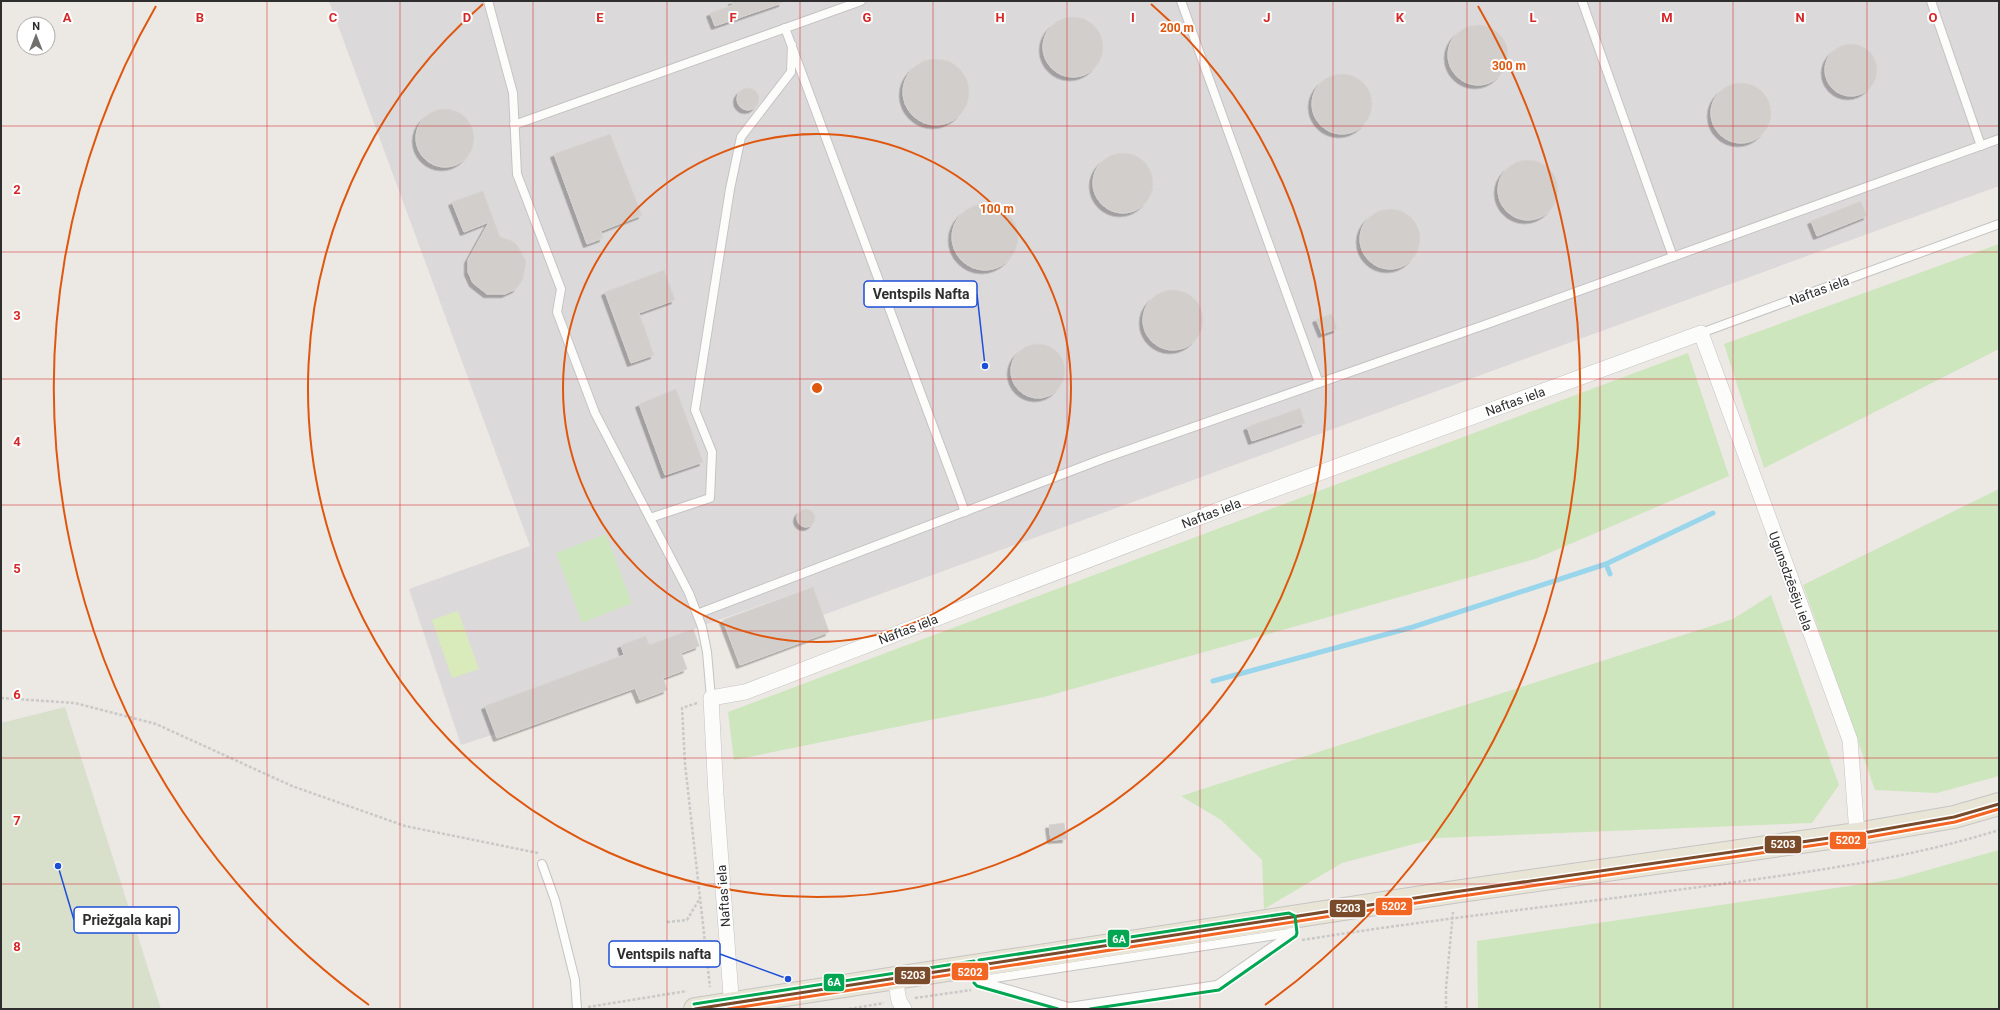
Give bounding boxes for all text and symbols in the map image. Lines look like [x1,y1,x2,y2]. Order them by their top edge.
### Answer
text: A [63,10,72,25]
text: B [196,10,204,25]
text: C [329,10,338,25]
text: D [463,10,471,25]
text: E [596,10,604,25]
text: F [729,10,737,25]
text: G [863,10,872,25]
text: H [995,10,1005,25]
text: I [1131,10,1135,25]
text: J [1263,10,1271,25]
text: K [1396,10,1405,25]
text: L [1529,10,1537,25]
text: M [1661,10,1673,25]
text: N [1795,10,1805,25]
text: O [1929,10,1938,25]
north arrow [16,16,56,56]
text: N [32,20,40,33]
text: 200 m [1160,21,1194,35]
text: 300 m [1492,59,1526,73]
text: 2 [13,182,21,197]
text: 100 m [980,202,1014,216]
street label: Naftas iela [1787,273,1851,308]
callout: Ventspils Nafta [864,281,977,307]
text: Ventspils Nafta [873,286,970,302]
text: 3 [13,308,21,323]
centre of rings [810,381,824,395]
street label: Naftas iela [1483,384,1547,419]
text: 4 [13,434,21,449]
street label: Naftas iela [1179,495,1243,532]
street label: Ugunsdzēsēju iela [1766,529,1815,633]
text: 5 [13,561,21,576]
street label: Naftas iela [876,611,940,648]
text: 6 [13,687,21,702]
text: 7 [13,813,21,828]
line badge: 5202 [1829,831,1867,850]
text: 5202 [1835,834,1861,847]
line badge: 5203 [1764,835,1802,854]
text: 5203 [1770,838,1796,851]
street label: Naftas iela [714,864,733,928]
line badge: 5202 [1375,897,1413,916]
line badge: 5203 [1329,899,1366,918]
text: 5202 [1381,900,1407,913]
text: 5203 [1335,902,1361,915]
callout: Priežgala kapi [74,907,179,933]
text: Priežgala kapi [82,912,172,928]
line badge: 6A [1107,929,1130,948]
text: 6A [1112,933,1126,946]
text: 8 [13,939,21,954]
callout: Ventspils nafta [609,941,720,967]
text: Ventspils nafta [617,946,712,962]
line badge: 5202 [951,962,989,981]
line badge: 5203 [894,966,931,985]
text: 5202 [957,966,983,979]
text: 5203 [900,969,926,982]
line badge: 6A [823,973,845,992]
text: 6A [827,976,841,989]

